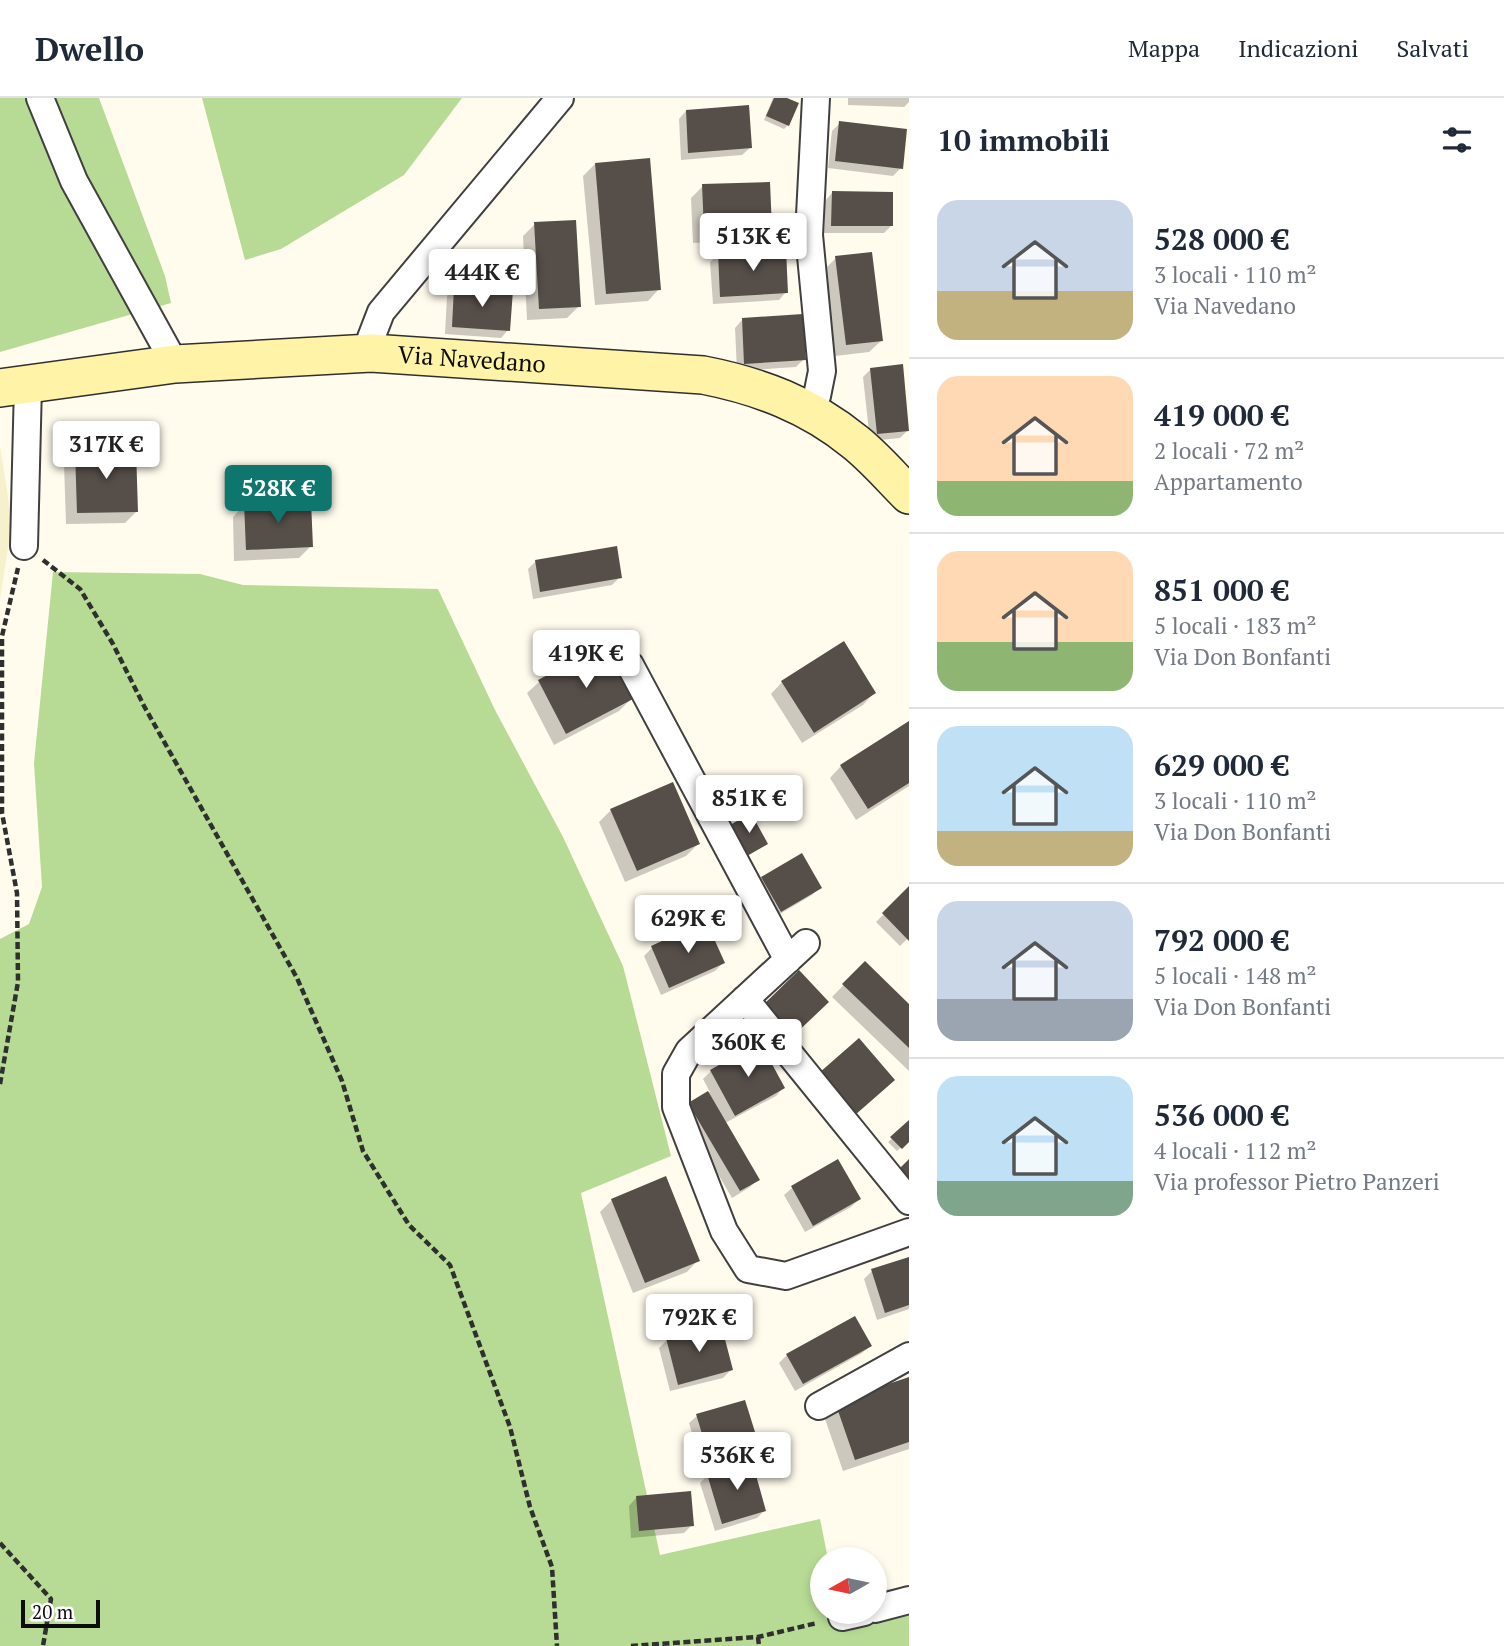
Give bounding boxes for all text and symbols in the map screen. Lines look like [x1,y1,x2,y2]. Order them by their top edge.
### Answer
text: Dwello [35,27,144,70]
text: Mappa [1128,32,1200,64]
text: Indicazioni [1238,32,1358,64]
text: Salvati [1396,32,1469,64]
text: 10 immobili [937,120,1110,160]
icon: filters [1438,121,1476,159]
pin: 513K € [696,214,810,273]
text: 528 000 € [1154,219,1289,259]
text: 513K € [716,220,790,251]
icon: home [993,228,1077,312]
pin: 444K € [425,250,539,309]
text: 444K € [445,256,519,287]
text: 3 locali · 110 m² [1154,259,1317,290]
text: Via Navedano [1154,290,1296,321]
street label: Via Navedano [397,338,547,380]
text: 419 000 € [1154,395,1289,435]
icon: home [993,404,1077,488]
pin: 317K € [49,422,163,481]
text: 317K € [69,428,143,459]
text: 2 locali · 72 m² [1154,435,1304,466]
pin: 528K € [221,466,335,525]
text: Appartamento [1154,466,1303,497]
text: 528K € [241,472,315,503]
text: 851 000 € [1154,570,1289,610]
icon: home [993,579,1077,663]
text: 5 locali · 183 m² [1154,610,1317,641]
pin: 419K € [529,630,643,690]
text: 419K € [549,637,623,668]
text: Via Don Bonfanti [1154,641,1331,672]
text: 629 000 € [1154,745,1289,785]
icon: home [993,754,1077,838]
pin: 851K € [692,776,806,835]
text: 851K € [712,782,786,813]
text: 3 locali · 110 m² [1154,785,1317,816]
text: Via Don Bonfanti [1154,816,1331,847]
pin: 629K € [631,896,745,955]
text: 629K € [651,902,725,933]
text: 792 000 € [1154,920,1289,960]
icon: home [993,929,1077,1013]
text: 5 locali · 148 m² [1154,960,1317,991]
text: Via Don Bonfanti [1154,991,1331,1022]
pin: 360K € [691,1020,805,1079]
text: 360K € [711,1026,785,1057]
text: 536 000 € [1154,1095,1289,1135]
icon: home [993,1104,1077,1188]
text: 4 locali · 112 m² [1154,1135,1317,1166]
text: Via professor Pietro Panzeri [1154,1166,1440,1197]
pin: 792K € [642,1294,756,1354]
text: 792K € [662,1301,736,1332]
pin: 536K € [680,1432,794,1492]
text: 536K € [700,1439,774,1470]
north arrow [810,1547,887,1624]
map controls [810,1547,887,1624]
scale bar [21,1597,100,1629]
text: 20 m [32,1599,73,1624]

